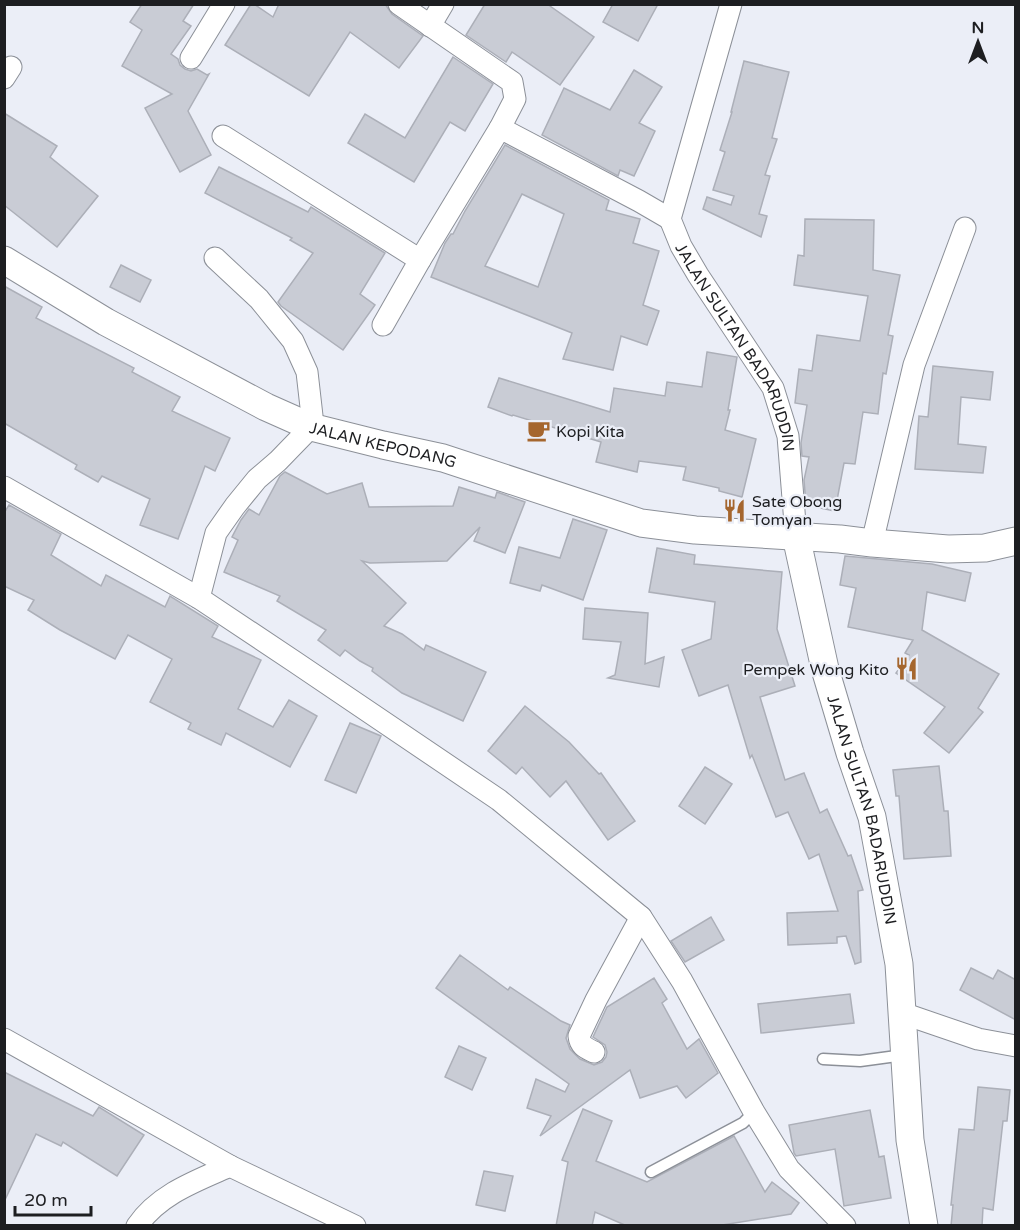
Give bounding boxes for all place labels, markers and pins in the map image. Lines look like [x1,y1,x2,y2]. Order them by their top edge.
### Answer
cafe icon: Kopi Kita [525,418,551,444]
place label: Kopi Kita [556,422,625,442]
place label: Sate Obong Tomyan [752,492,842,530]
restaurant icon: Sate Obong Tomyan [721,497,747,523]
restaurant icon: Pempek Wong Kito [894,656,920,682]
place label: Pempek Wong Kito [743,660,889,680]

